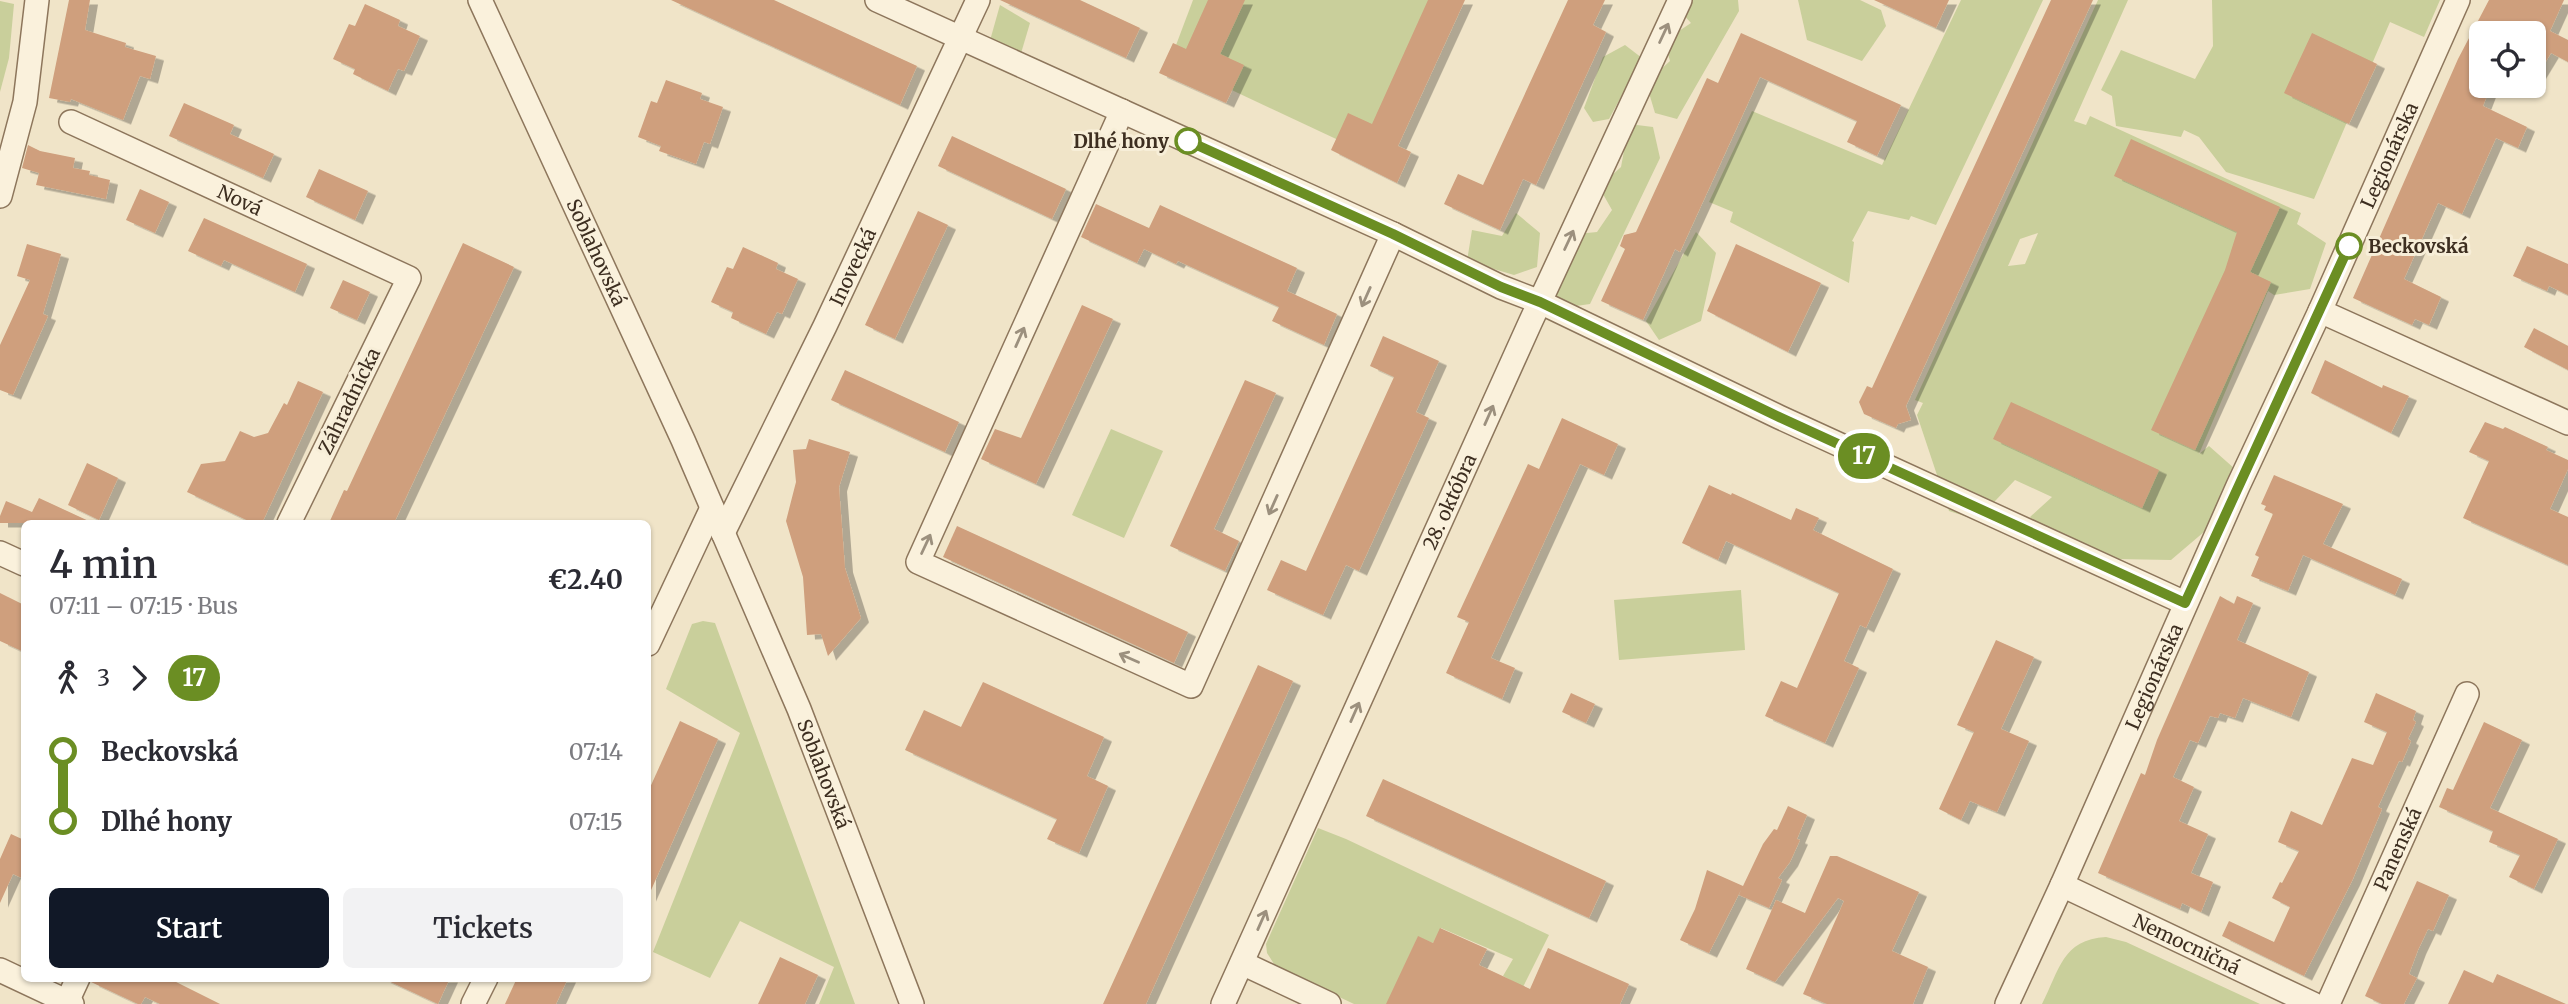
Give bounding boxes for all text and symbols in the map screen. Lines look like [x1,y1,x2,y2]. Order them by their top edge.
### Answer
map controls [2469,21,2546,98]
button: locate [2469,21,2546,98]
one-way arrow [1658,23,1671,45]
street label: Legionárska [2355,98,2423,212]
marker: Dlhé hony [1175,128,1201,154]
place label: Dlhé hony [1073,129,1170,153]
street label: Nová [214,179,266,221]
street label: Soblahovská [561,195,632,310]
street label: Inovecká [824,224,881,310]
one-way arrow [1563,230,1576,251]
marker: Beckovská [2336,233,2362,259]
place label: Beckovská [2368,234,2469,258]
one-way arrow [1359,286,1372,307]
one-way arrow [1014,326,1027,348]
street label: Záhradnícka [313,344,385,458]
one-way arrow [1483,405,1496,426]
line badge: 17 [1832,433,1896,479]
text: 17 [1852,440,1876,471]
street label: 28. októbra [1417,450,1481,553]
one-way arrow [1266,494,1279,515]
one-way arrow [920,534,933,555]
text: 4 min [49,541,158,588]
text: €2.40 [548,563,623,596]
text: 07:11 – 07:15 · Bus [49,591,238,620]
street label: Legionárska [2120,620,2188,733]
one-way arrow [1119,651,1140,664]
icon: walk [49,659,87,697]
icon: forward [120,659,158,697]
text: 17 [182,662,206,693]
text: 3 [97,663,110,692]
one-way arrow [1349,702,1362,723]
street label: Soblahovská [792,716,856,832]
text: Beckovská [101,735,239,768]
text: 07:14 [569,737,623,766]
street label: Panenská [2368,804,2427,894]
text: Dlhé hony [101,805,232,838]
text: 07:15 [569,807,623,836]
button: Start [49,888,329,968]
button: Tickets [343,888,623,968]
one-way arrow [1256,909,1269,931]
street label: Nemocničná [2129,909,2244,980]

